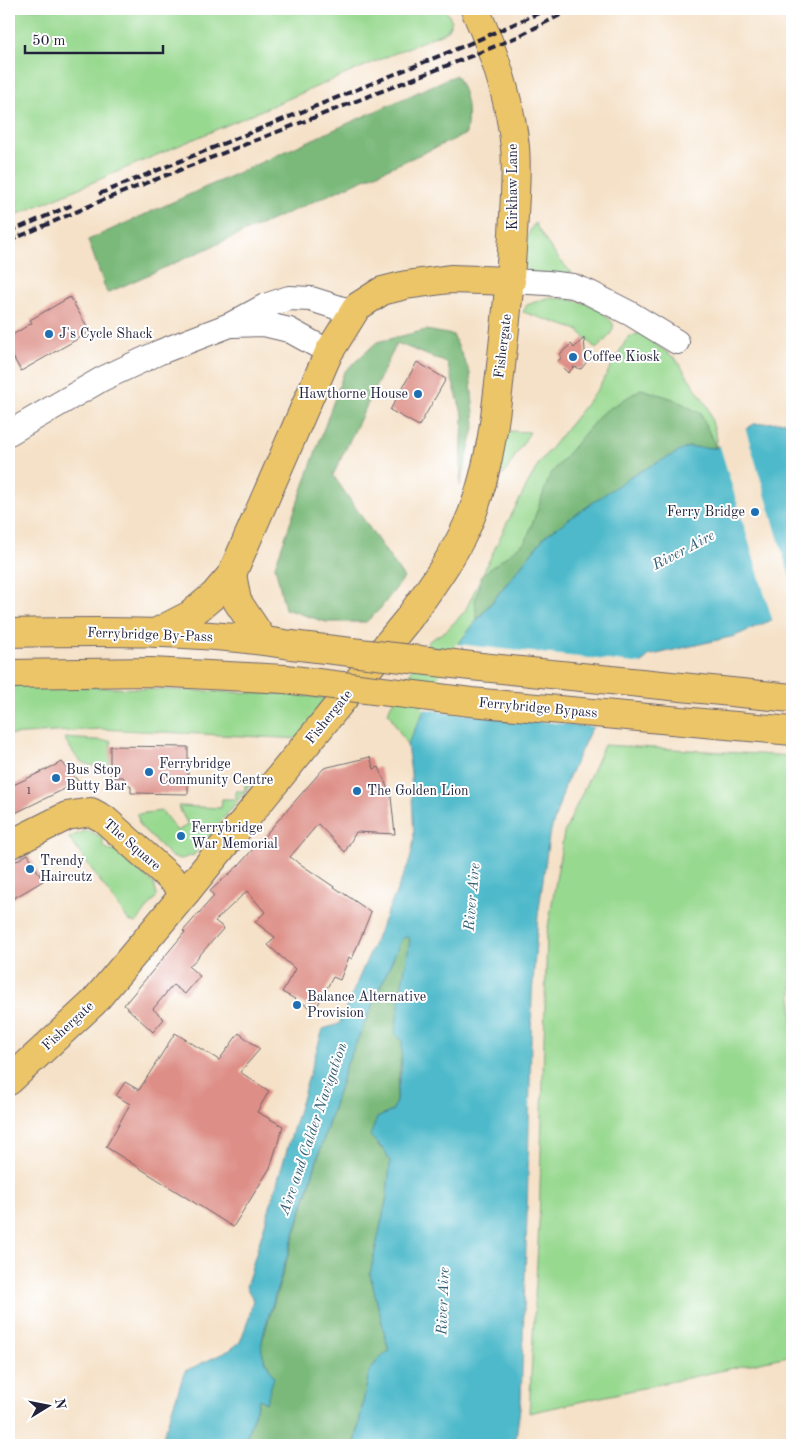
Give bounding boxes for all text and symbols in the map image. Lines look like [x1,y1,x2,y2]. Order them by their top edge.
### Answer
scale bar [25,22,162,54]
text: 50 m [32,34,66,49]
street label: Kirkhaw Lane [506,144,520,230]
street label: Fishergate [492,313,514,379]
place label: J's Cycle Shack [59,327,153,341]
marker: J's Cycle Shack [43,328,55,340]
place label: Coffee Kiosk [583,350,660,364]
marker: Coffee Kiosk [567,351,579,363]
place label: Hawthorne House [298,387,408,401]
marker: Hawthorne House [412,388,424,400]
place label: Ferry Bridge [667,505,745,519]
marker: Ferry Bridge [749,506,761,518]
water label: River Aire [649,528,718,574]
street label: Ferrybridge By-Pass [87,626,213,644]
street label: Fishergate [303,687,355,747]
street label: Ferrybridge Bypass [478,696,598,720]
place label: Ferrybridge Community Centre [159,757,273,787]
place label: Bus Stop Butty Bar [66,763,127,793]
marker: Ferrybridge Community Centre [143,766,155,778]
marker: Bus Stop Butty Bar [50,772,62,784]
place label: The Golden Lion [367,784,469,798]
marker: The Golden Lion [351,785,363,797]
house number: 1 [26,786,32,797]
street label: The Square [101,817,163,873]
place label: Ferrybridge War Memorial [191,821,278,851]
marker: Ferrybridge War Memorial [175,830,187,842]
place label: Trendy Haircutz [40,854,92,884]
water label: River Aire [462,862,483,933]
marker: Trendy Haircutz [24,863,36,875]
place label: Balance Alternative Provision [307,990,426,1020]
street label: Fishergate [39,999,97,1053]
marker: Balance Alternative Provision [291,999,303,1011]
water label: Aire and Calder Navigation [277,1041,351,1218]
water label: River Aire [435,1267,453,1336]
north arrow [22,1382,72,1432]
text: N [52,1397,68,1411]

